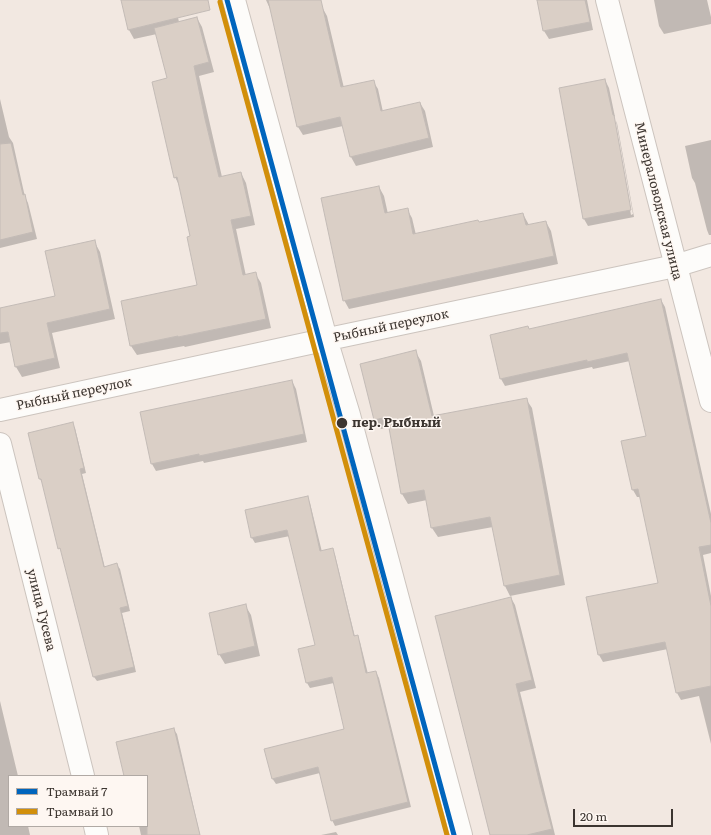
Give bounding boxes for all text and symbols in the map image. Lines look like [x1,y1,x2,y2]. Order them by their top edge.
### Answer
street label: Минераловодская улица [631,120,685,282]
street label: Рыбный переулок [332,306,450,346]
street label: Рыбный переулок [15,374,133,414]
place label: пер. Рыбный [352,415,441,431]
marker: пер. Рыбный [335,416,349,430]
street label: улица Гусева [23,567,59,653]
legend [8,775,148,827]
text: Трамвай 7 [46,782,107,800]
scale bar [575,801,675,827]
text: Трамвай 10 [46,802,113,820]
text: 20 m [580,807,607,825]

